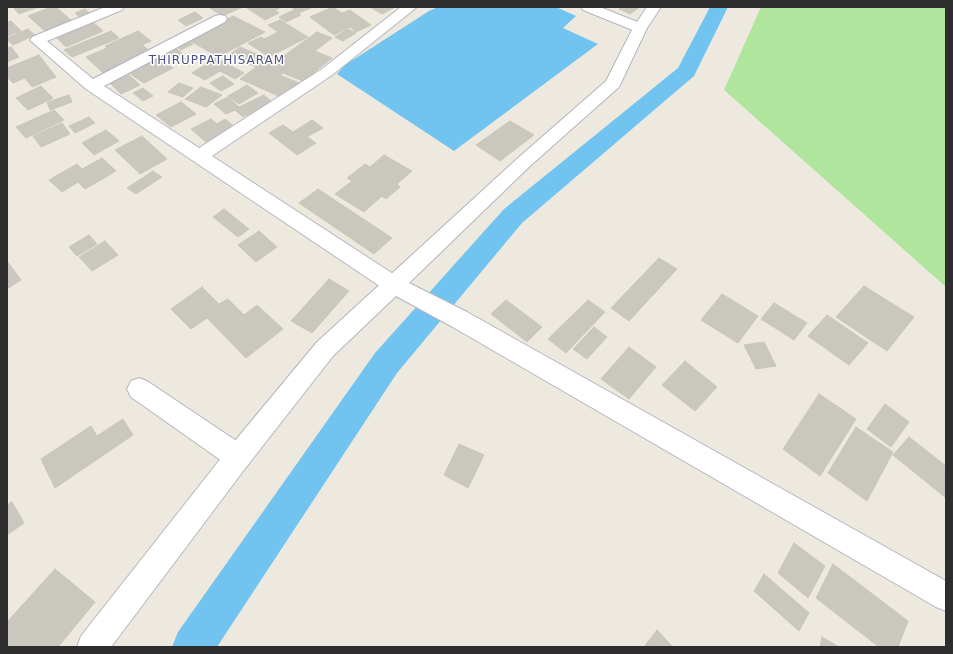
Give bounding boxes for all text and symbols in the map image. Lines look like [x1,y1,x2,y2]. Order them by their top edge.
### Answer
district label: THIRUPPATHISARAM [149,54,285,68]

